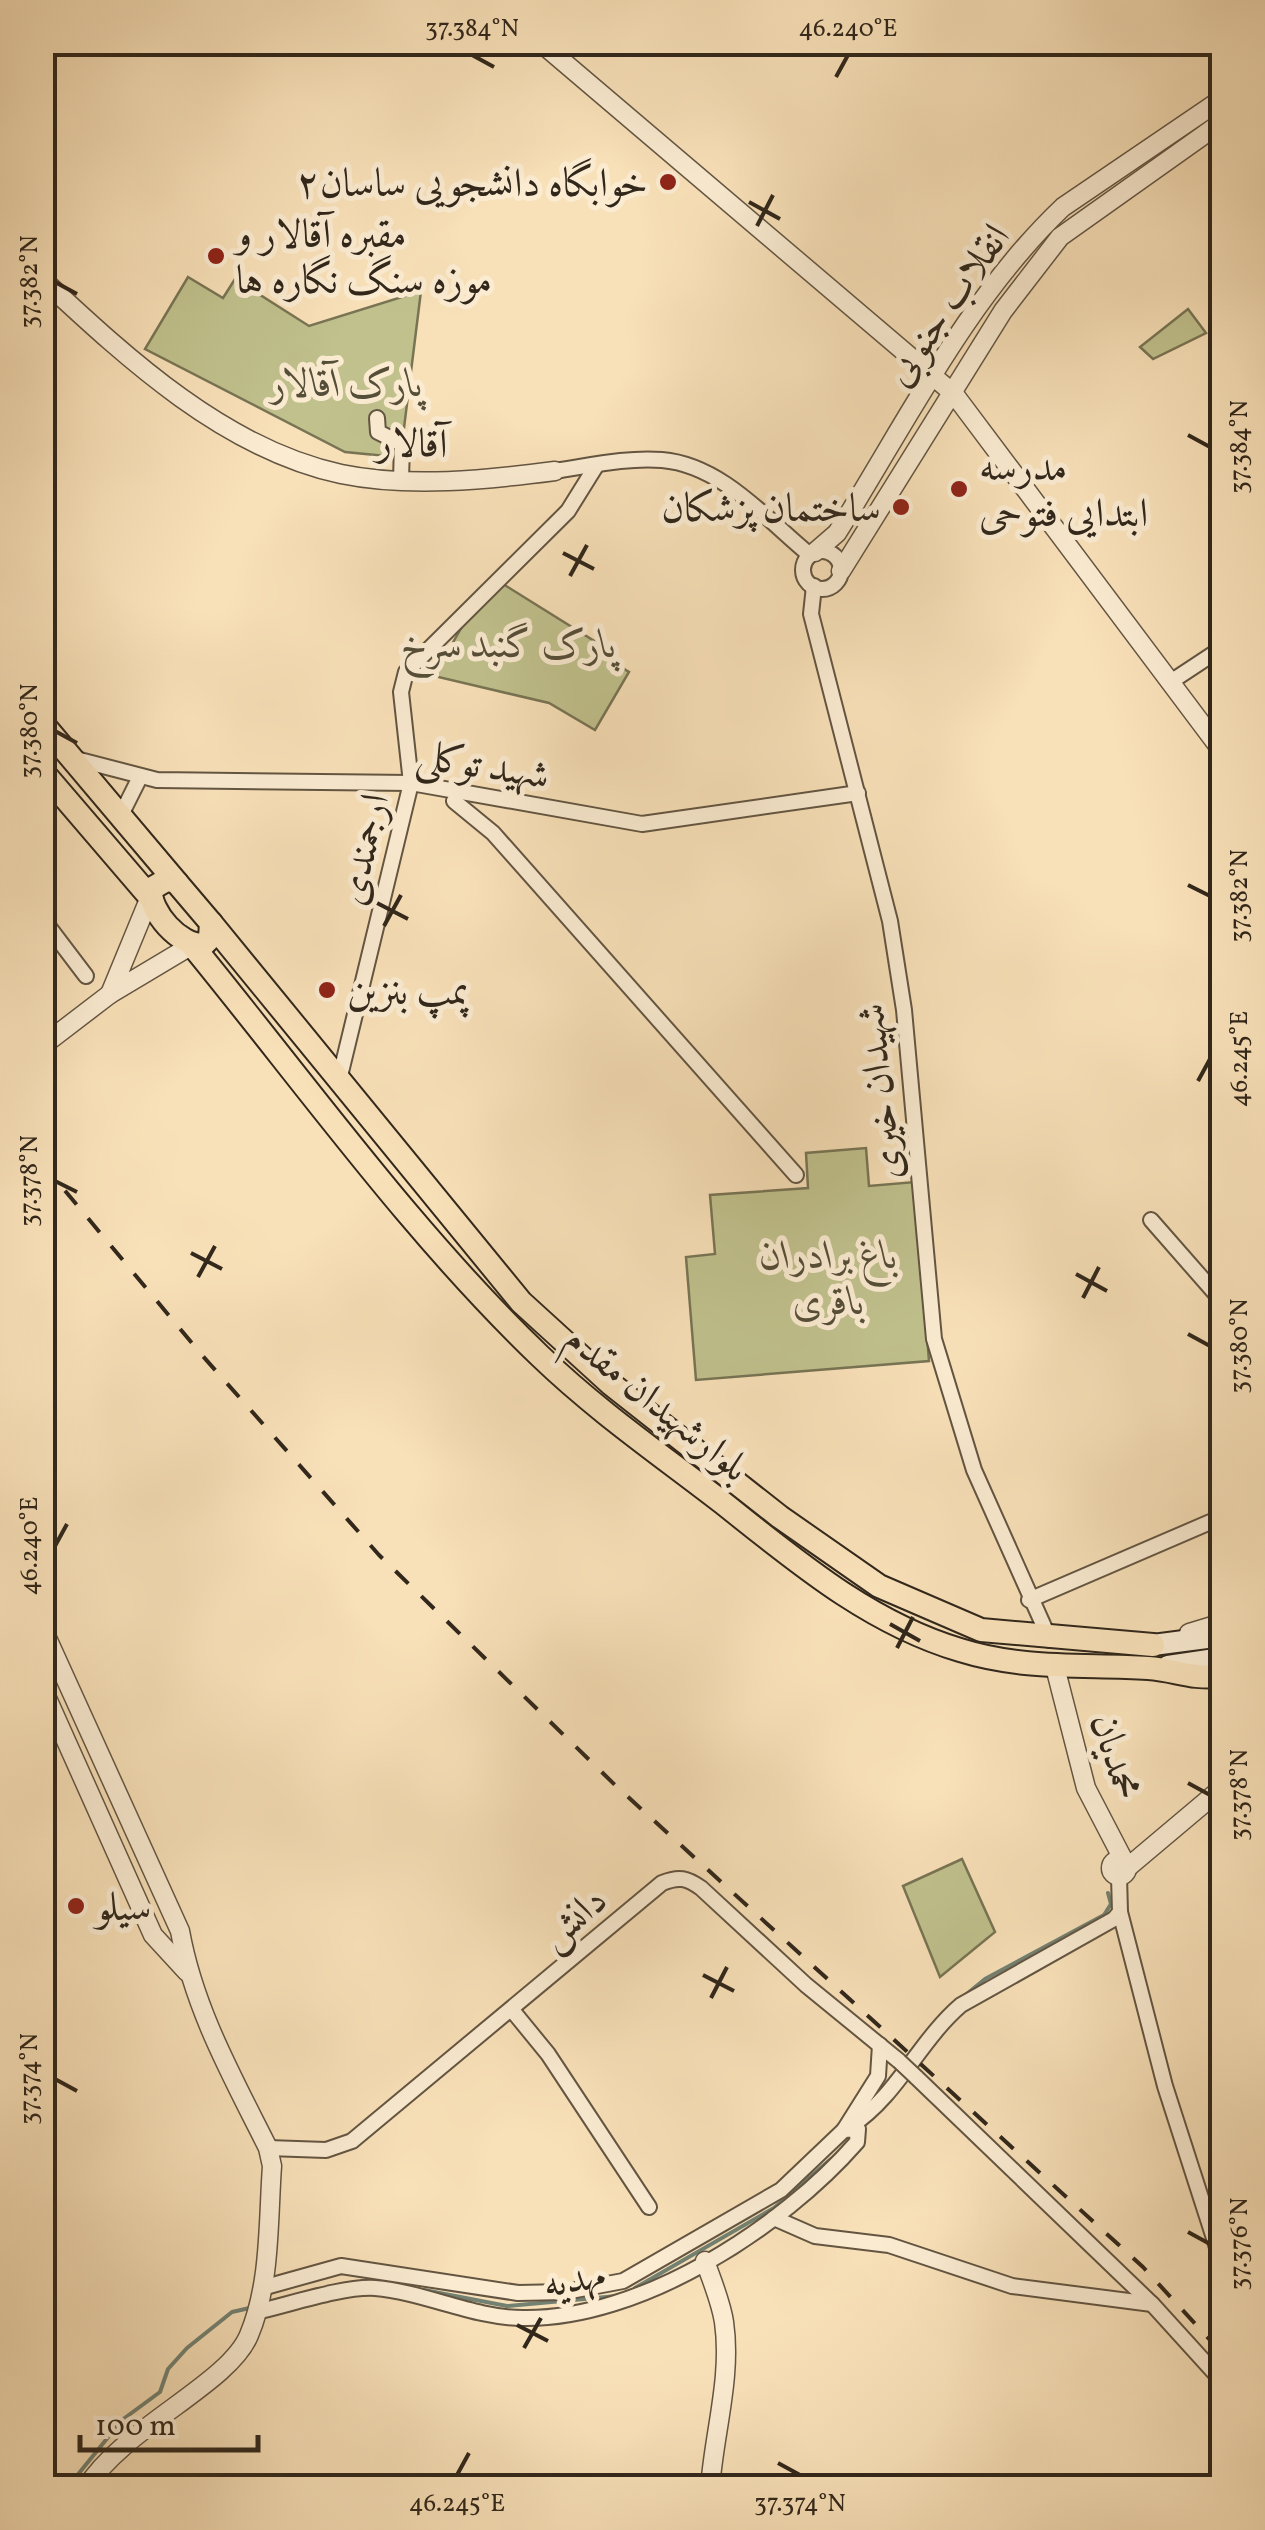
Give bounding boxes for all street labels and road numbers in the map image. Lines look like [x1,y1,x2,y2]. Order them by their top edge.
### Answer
street label: انقلاب جنوبی [873,214,1026,399]
street label: آقالار [371,417,453,475]
street label: شهید توکلی [412,730,553,806]
street label: ارجمندی [326,789,406,911]
street label: شهیدان خیری [845,1001,919,1183]
street label: بلوارشهیدان مقدم [549,1313,760,1499]
street label: محمدیان [1074,1707,1153,1807]
street label: دانش [528,1875,621,1965]
street label: مهدیه [539,2249,610,2315]

